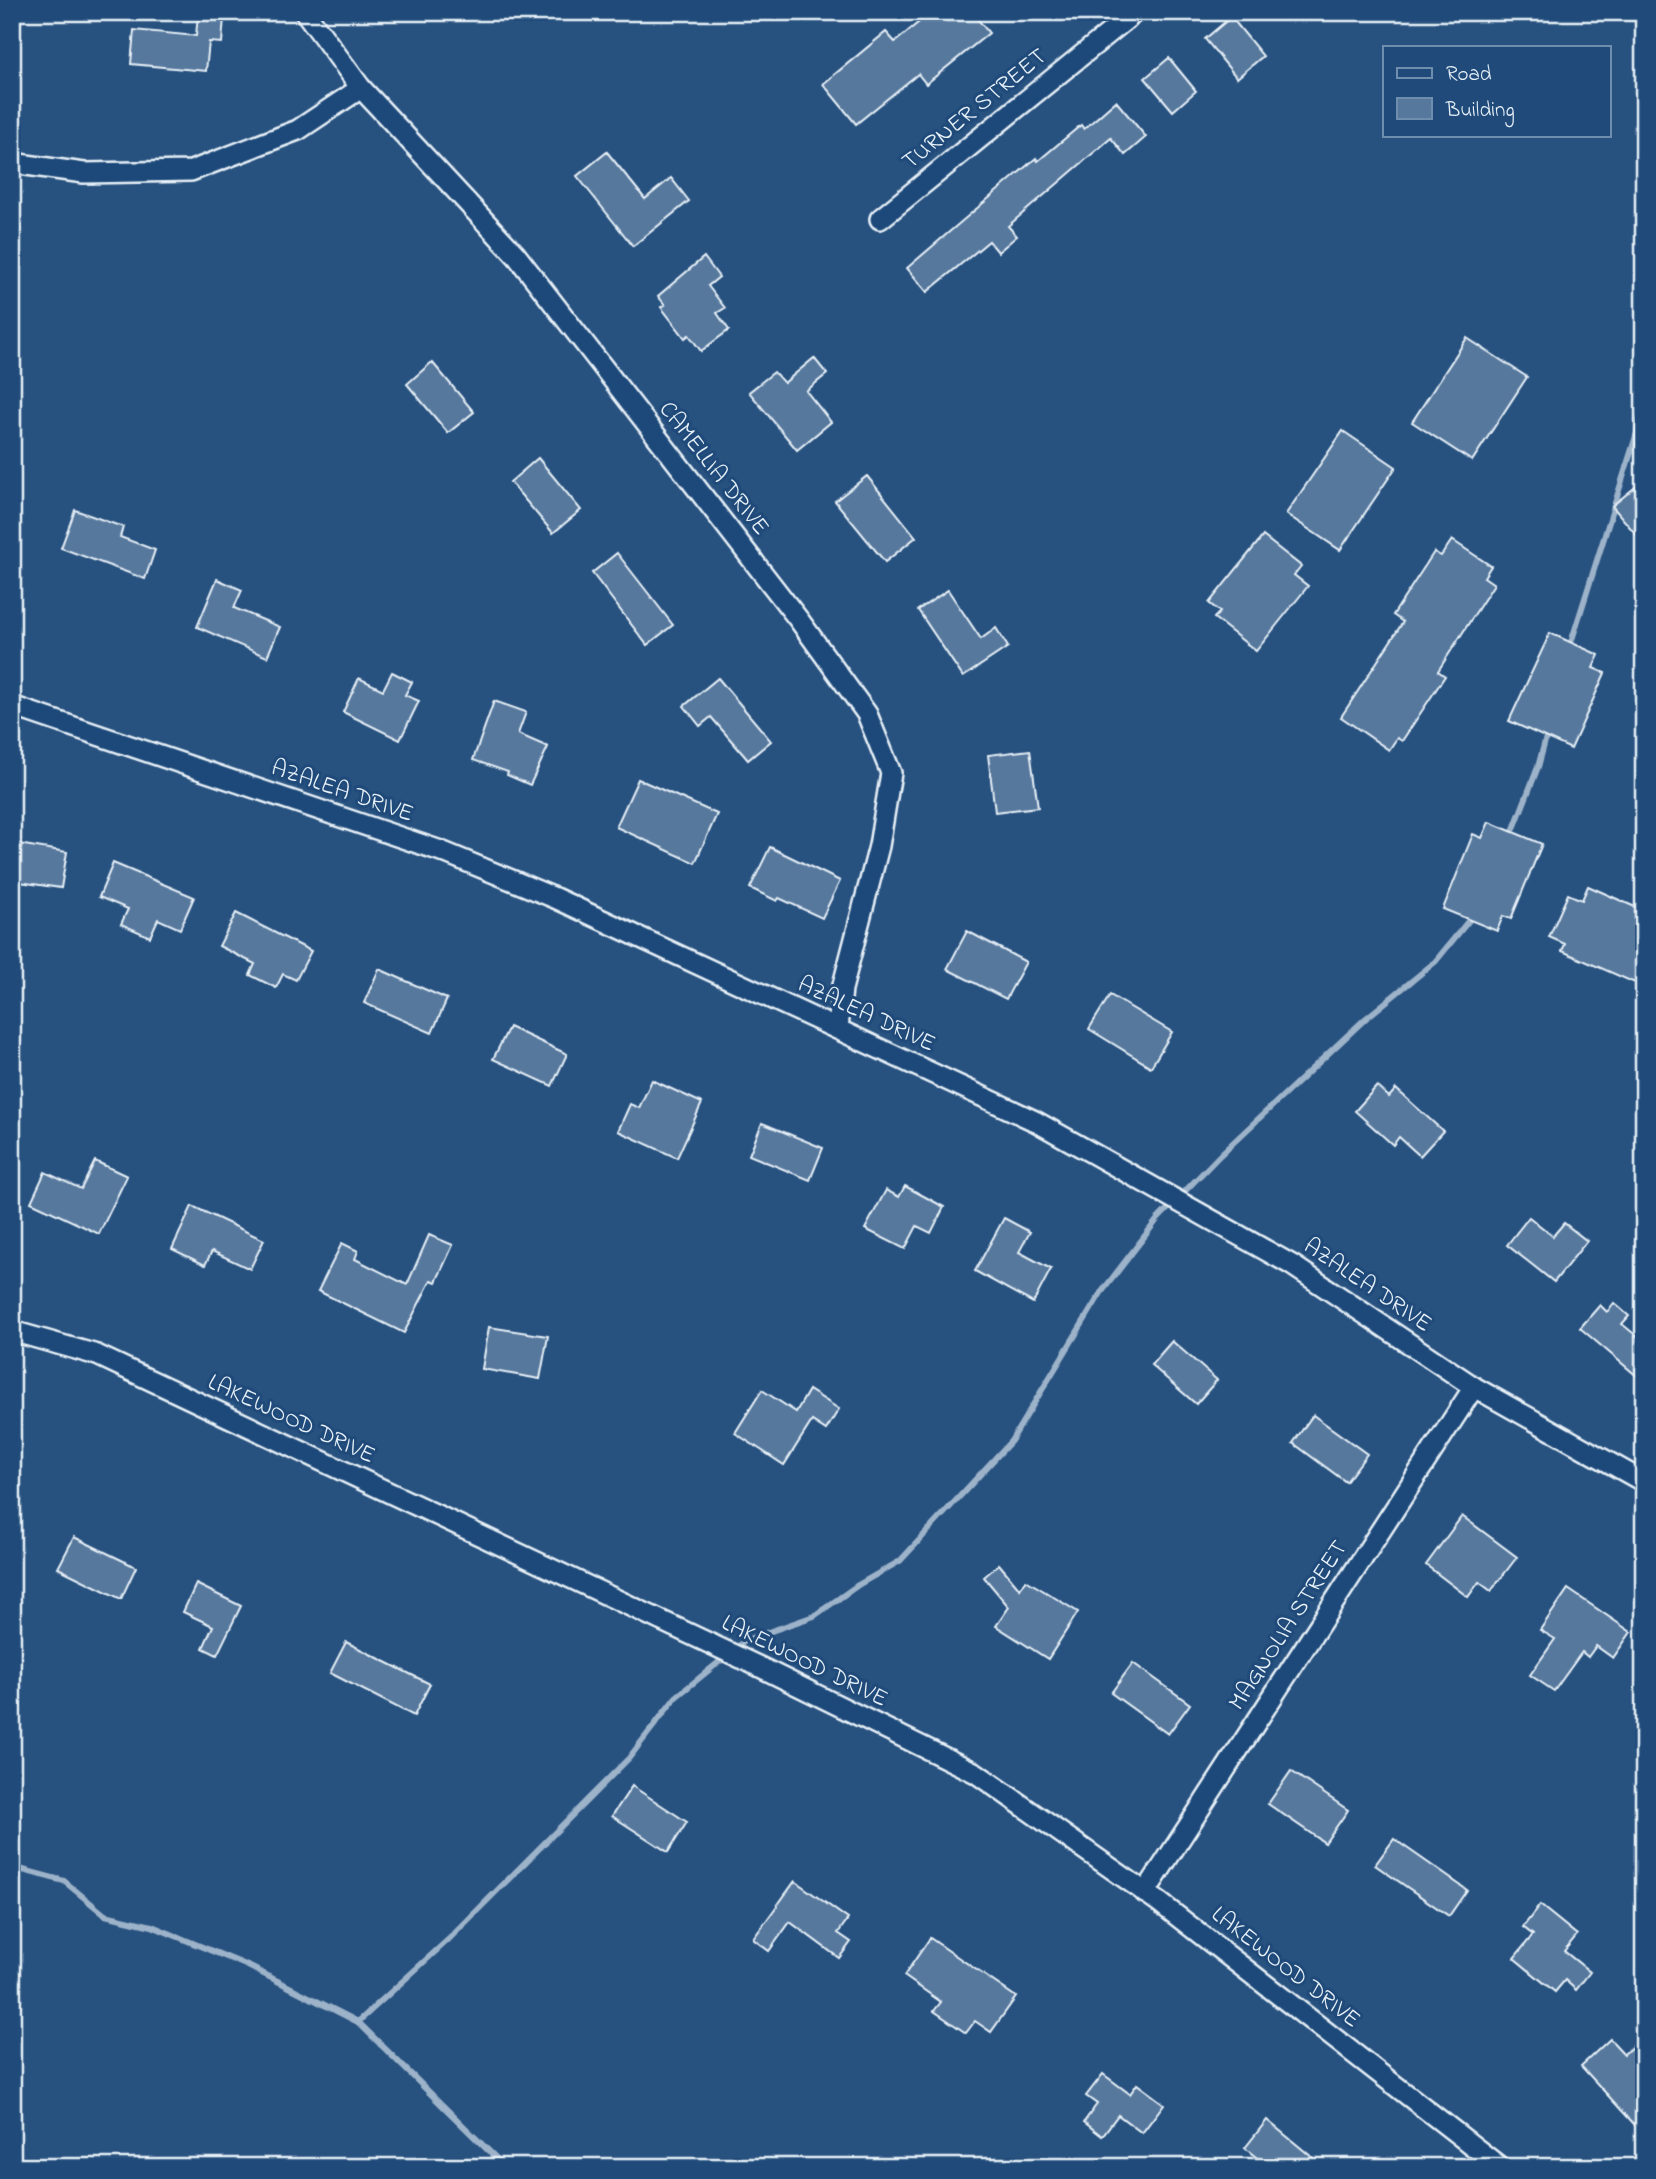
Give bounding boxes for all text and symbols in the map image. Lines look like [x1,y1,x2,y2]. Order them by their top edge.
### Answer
street label: TURNER STREET [895,40,1055,179]
legend [1383,46,1610,136]
text: Road [1446,60,1492,90]
text: Building [1445,96,1515,128]
street label: CAMELLIA DRIVE [649,394,777,544]
street label: AZALEA DRIVE [266,751,418,833]
street label: AZALEA DRIVE [791,968,941,1062]
street label: AZALEA DRIVE [1296,1230,1438,1342]
street label: LAKEWOOD DRIVE [202,1366,380,1474]
street label: MAGNOLIA STREET [1221,1534,1357,1718]
street label: LAKEWOOD DRIVE [715,1607,893,1717]
street label: LAKEWOOD DRIVE [1203,1898,1367,2038]

